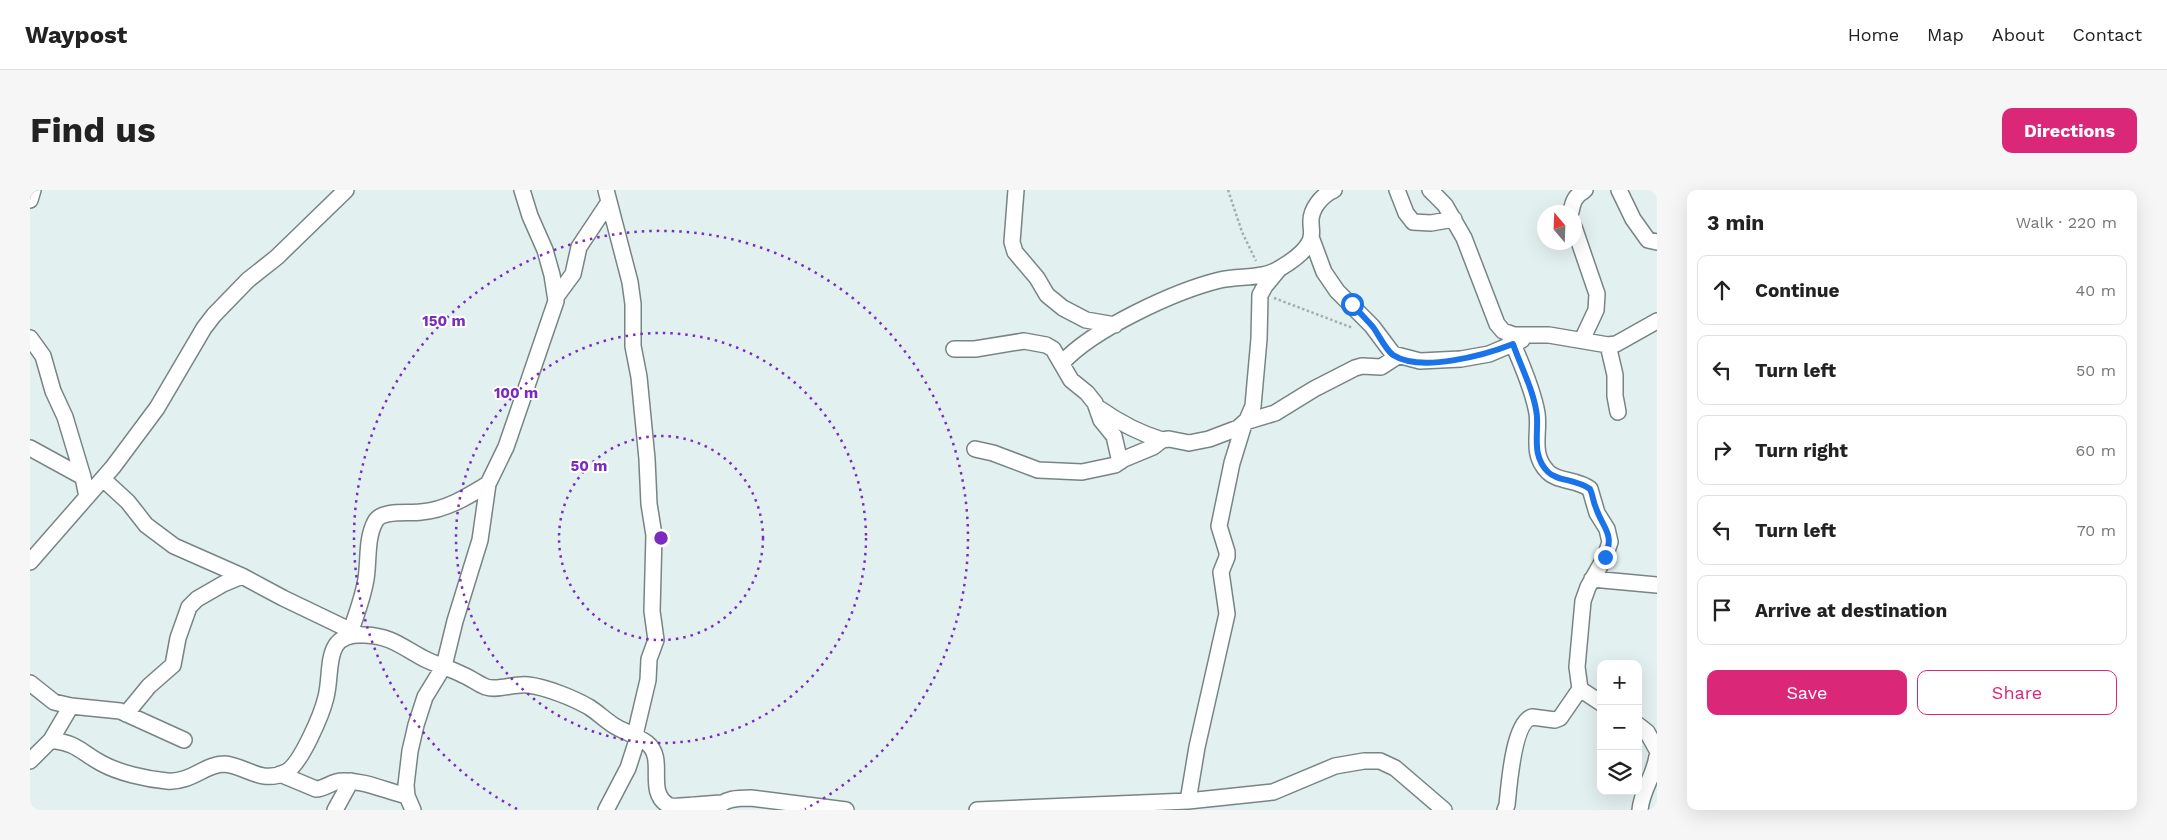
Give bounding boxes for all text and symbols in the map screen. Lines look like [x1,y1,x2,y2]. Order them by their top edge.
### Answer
text: Waypost [25,21,127,49]
text: Home [1848,24,1899,45]
text: Map [1927,24,1964,45]
text: About [1992,24,2044,45]
text: Contact [2072,24,2142,45]
button: Directions [2002,108,2137,153]
text: Find us [30,109,156,151]
north arrow [1537,205,1582,250]
text: 3 min [1707,210,1764,235]
text: Walk · 220 m [2016,213,2117,232]
icon: ahead [1708,276,1736,304]
text: Continue [1755,279,1839,302]
text: 40 m [2076,281,2116,300]
route start [1341,293,1364,316]
text: 150 m [422,312,466,330]
icon: left [1708,356,1736,384]
text: Turn left [1755,359,1836,382]
text: 50 m [2076,361,2116,380]
text: 100 m [494,384,538,402]
icon: right [1708,436,1736,464]
text: Turn right [1755,439,1848,462]
text: 60 m [2076,441,2116,460]
text: 50 m [571,457,607,475]
icon: left [1708,516,1736,544]
text: Turn left [1755,519,1836,542]
text: 70 m [2077,521,2116,540]
centre of rings [652,529,670,547]
route end [1594,546,1617,569]
icon: arrive [1708,596,1736,624]
text: Arrive at destination [1755,599,1947,622]
map controls [1597,660,1642,795]
button: + [1597,660,1642,705]
button: Save [1707,670,1907,715]
button: Share [1917,670,2117,715]
button: − [1597,705,1642,750]
button: layers [1597,750,1642,795]

